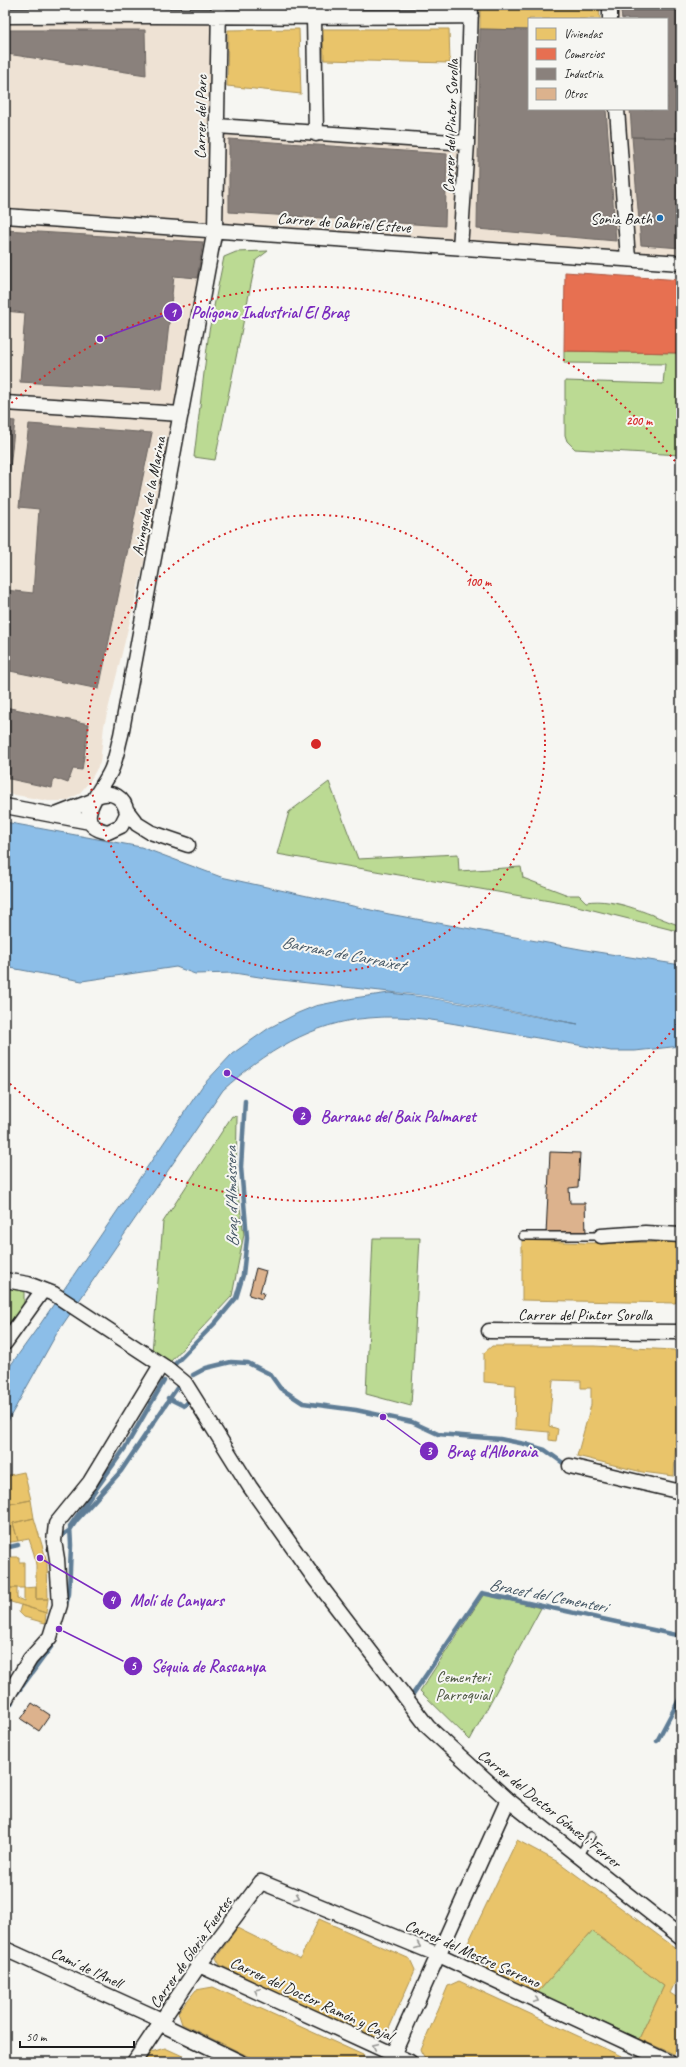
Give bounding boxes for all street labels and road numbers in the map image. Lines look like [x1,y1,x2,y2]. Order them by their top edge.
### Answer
street label: Carrer del Pintor Sorolla [439,57,463,193]
street label: Carrer del Parc [190,73,212,159]
street label: Carrer de Gabriel Esteve [277,208,413,238]
street label: Avinguda de la Marina [128,433,171,557]
street label: Carrer del Pintor Sorolla [518,1305,654,1325]
street label: Carrer del Doctor Gómez i Ferrer [474,1745,626,1874]
street label: Carrer de Gloria Fuertes [145,1892,238,2012]
street label: Carrer del Mestre Serrano [402,1915,545,1994]
street label: Camí de l'Anell [48,1943,128,1994]
street label: Carrer del Doctor Ramón y Cajal [227,1952,399,2047]

